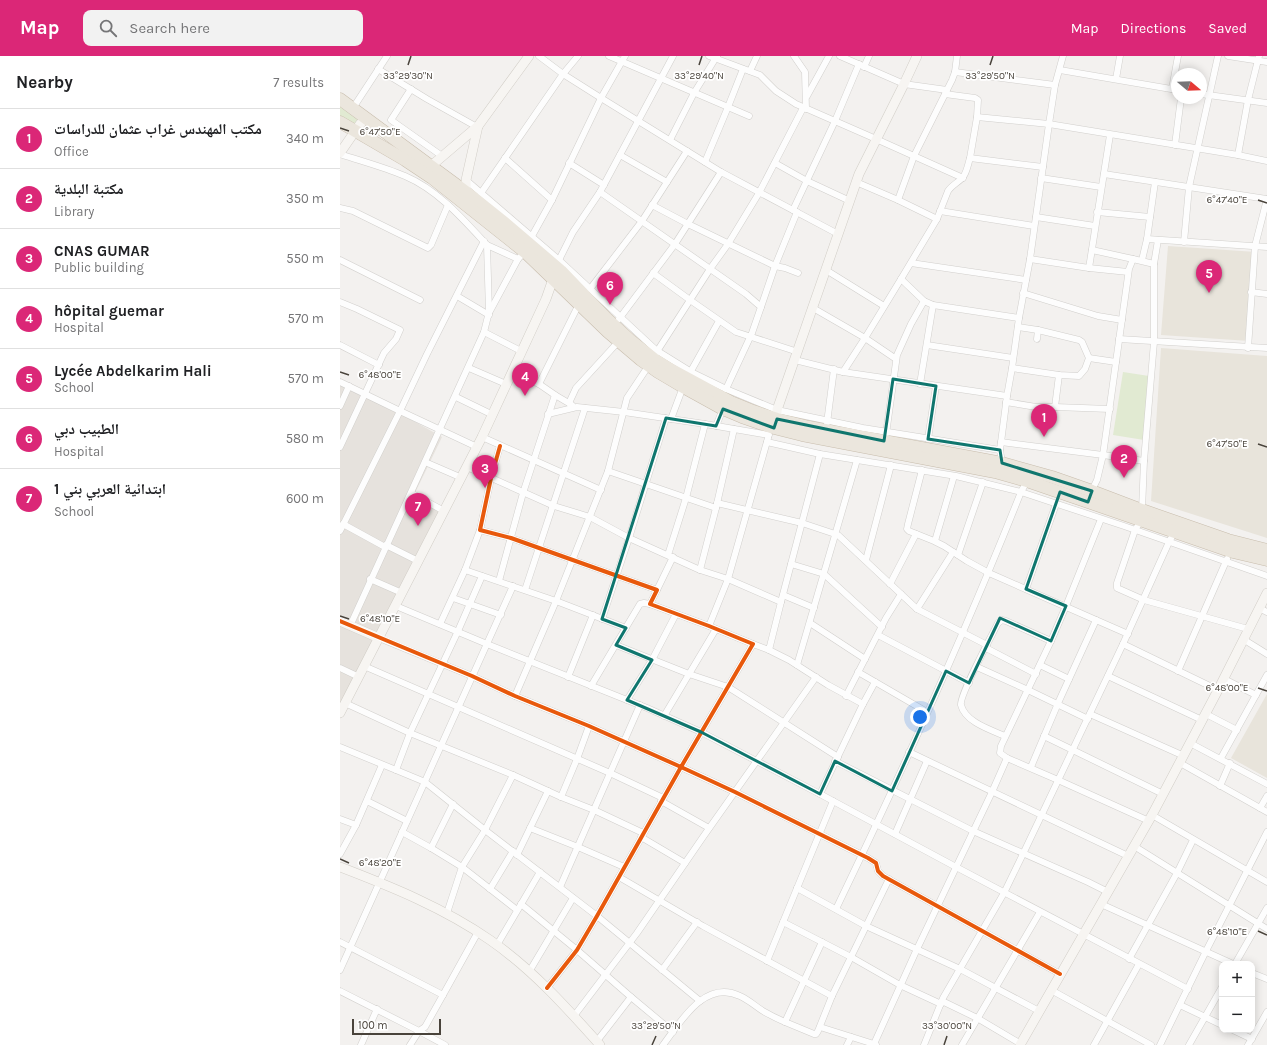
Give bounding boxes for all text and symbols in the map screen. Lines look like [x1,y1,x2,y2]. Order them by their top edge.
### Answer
search box [83,10,363,46]
text: Map [20,17,59,39]
icon: search [97,17,119,39]
text: Search here [129,19,210,37]
text: Map [1071,20,1099,37]
text: Directions [1121,20,1186,37]
text: Saved [1208,20,1247,37]
north arrow [1171,68,1207,104]
text: 33°29'30"N [383,70,433,82]
text: 33°29'40"N [674,70,724,82]
text: 33°29'50"N [965,70,1015,82]
text: Nearby [16,72,73,92]
text: 7 results [273,75,324,90]
text: مكتب المهندس غراب عثمان للدراسات [54,120,262,138]
text: 6°47'50"E [359,126,401,138]
text: 1 [27,131,31,146]
text: 340 m [286,131,324,146]
text: Office [54,144,89,159]
text: مكتبة البلدية [54,180,124,198]
text: 2 [25,191,33,206]
text: 350 m [286,191,324,206]
text: 6°47'40"E [1207,194,1247,206]
text: Library [54,204,94,219]
text: CNAS GUMAR [54,242,150,260]
text: 3 [25,251,33,266]
text: 550 m [286,251,324,266]
text: Public building [54,260,144,275]
pin: 5 [1196,260,1222,293]
pin: 6 [597,272,623,305]
text: hôpital guemar [54,302,164,320]
text: 4 [25,311,33,326]
text: 570 m [288,311,324,326]
text: Hospital [54,320,104,335]
text: Lycée Abdelkarim Hali [54,362,212,380]
pin: 4 [512,363,538,396]
text: 6°48'00"E [359,369,401,381]
text: 5 [25,371,33,386]
text: 570 m [288,371,324,386]
text: School [54,380,94,395]
pin: 1 [1031,404,1057,437]
text: الطبيب دبي [54,420,119,438]
text: 6 [25,431,33,446]
text: 580 m [286,431,324,446]
text: 6°47'50"E [1206,438,1248,450]
text: Hospital [54,444,104,459]
pin: 2 [1111,445,1137,478]
pin: 3 [472,455,498,488]
text: ابتدائية العربي بني 1 [54,480,166,498]
text: 7 [26,491,32,506]
text: 600 m [286,491,324,506]
pin: 7 [405,493,431,526]
text: School [54,504,94,519]
text: 6°48'10"E [360,613,400,625]
text: 6°48'00"E [1206,682,1248,694]
your location [910,707,930,727]
text: 6°48'20"E [359,857,401,869]
text: 6°48'10"E [1207,926,1247,938]
map controls [1219,961,1255,1033]
button: + [1219,961,1255,997]
button: − [1219,997,1255,1033]
scale bar [352,1017,441,1036]
text: 100 m [358,1019,388,1032]
text: 33°29'50"N [631,1020,681,1032]
text: 33°30'00"N [922,1020,972,1032]

